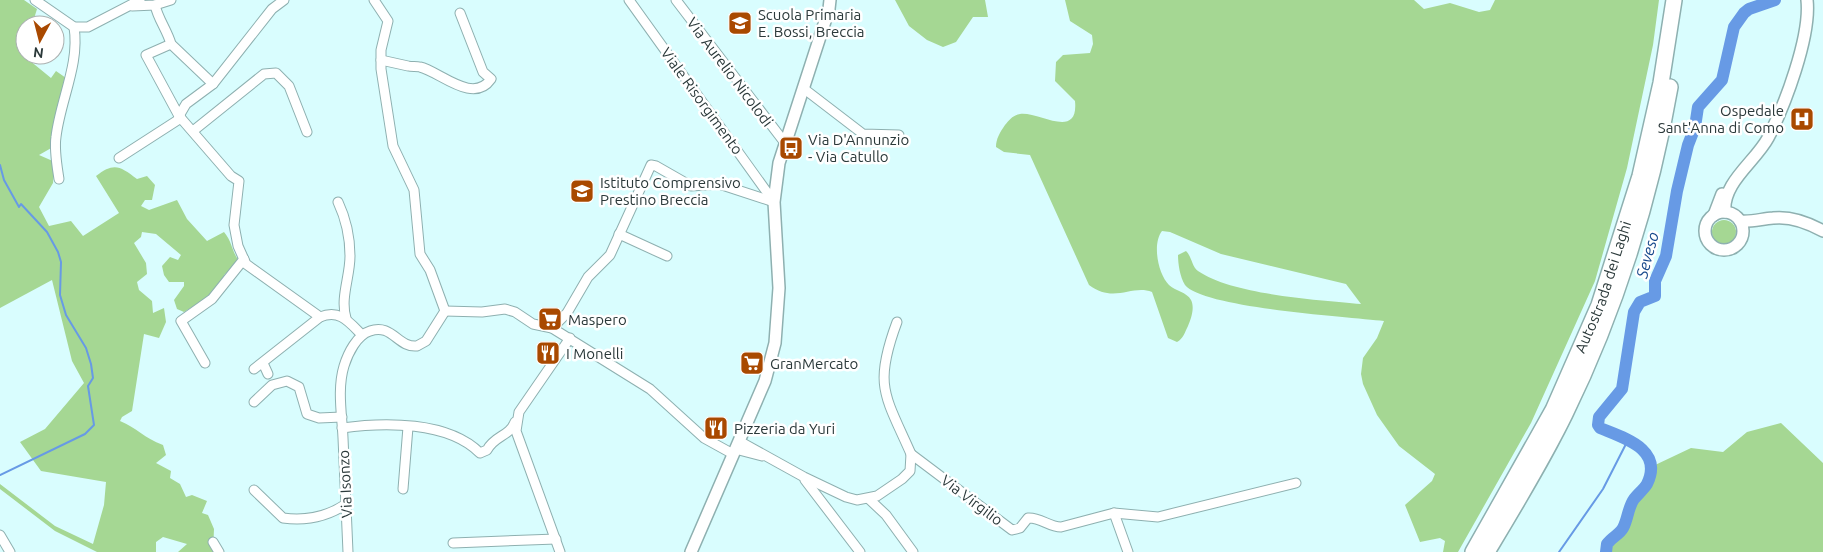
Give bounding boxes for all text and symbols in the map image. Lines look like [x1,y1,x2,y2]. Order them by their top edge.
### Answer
place label: Scuola Primaria E. Bossi, Breccia [758,6,865,40]
school or university icon: Scuola Primaria E. Bossi, Breccia [727,10,753,36]
street label: Via Aurelio Nicolodi [683,14,777,130]
north arrow [15,15,65,65]
text: N [32,44,45,61]
street label: Viale Risorgimento [658,44,746,158]
place label: Ospedale Sant'Anna di Como [1658,102,1784,136]
hospital icon: Ospedale Sant'Anna di Como [1789,106,1815,132]
place label: Via D'Annunzio - Via Catullo [808,131,909,165]
bus stop icon: Via D'Annunzio - Via Catullo [778,135,804,161]
place label: Istituto Comprensivo Prestino Breccia [600,174,741,208]
school or university icon: Istituto Comprensivo Prestino Breccia [569,178,595,204]
street label: Autostrada dei Laghi [1571,219,1634,355]
water label: Seveso [1632,230,1662,281]
supermarket icon: Maspero [537,306,563,332]
place label: Maspero [568,311,627,328]
restaurant icon: I Monelli [535,340,561,366]
place label: I Monelli [566,345,623,362]
supermarket icon: GranMercato [739,350,765,376]
place label: GranMercato [770,355,858,372]
restaurant icon: Pizzeria da Yuri [703,415,729,441]
place label: Pizzeria da Yuri [734,420,835,437]
street label: Via Isonzo [335,450,355,518]
street label: Via Virgilio [938,471,1006,529]

